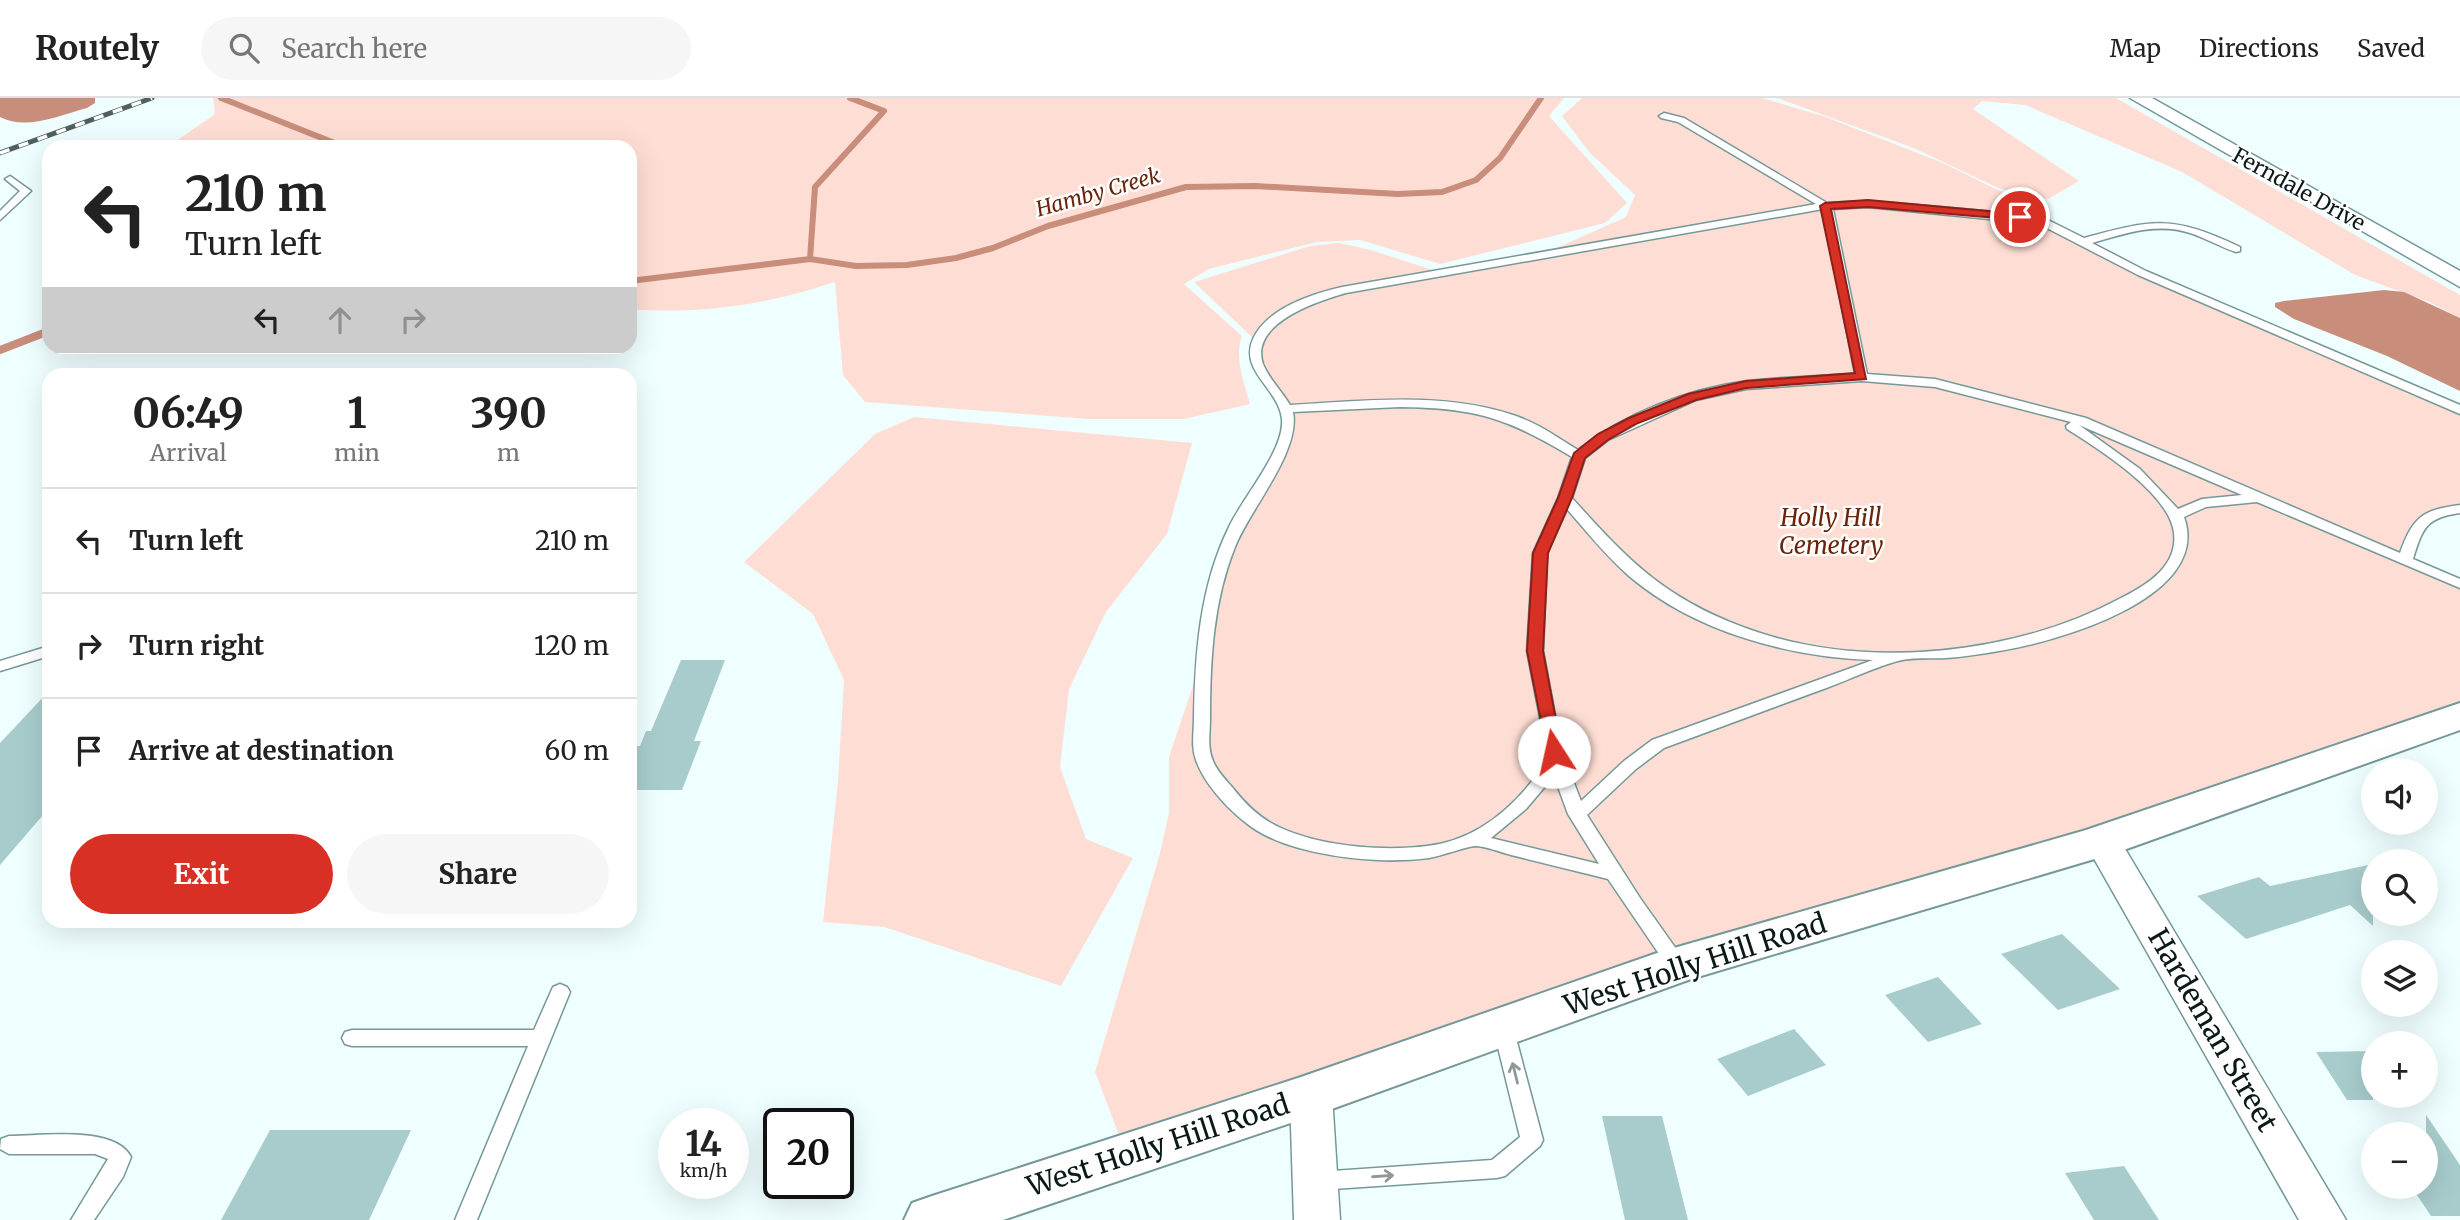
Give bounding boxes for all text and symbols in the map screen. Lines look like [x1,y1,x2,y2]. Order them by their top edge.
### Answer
search box [201,17,691,80]
text: Routely [35,28,159,69]
icon: search [225,29,263,67]
text: Search here [281,32,427,65]
text: Map [2110,33,2161,64]
text: Directions [2199,33,2319,64]
text: Saved [2357,33,2425,64]
street label: Ferndale Drive [2228,141,2370,237]
water label: Hamby Creek [1032,161,1164,223]
text: 210 m [185,163,326,224]
icon: left [70,168,161,259]
pin [1990,187,2050,247]
icon: arrive [2001,198,2039,236]
text: Turn left [185,224,322,264]
icon: left [248,301,286,339]
icon: ahead [321,301,359,339]
icon: right [394,301,432,339]
text: 06:49 [132,387,244,439]
text: 1 [347,387,367,439]
text: 390 [470,387,547,439]
text: Arrival [150,438,227,467]
text: min [334,438,380,467]
text: m [497,438,520,467]
park label: Holly Hill Cemetery [1779,502,1883,561]
icon: left [70,522,108,560]
text: Turn left [129,524,243,557]
text: 210 m [535,524,609,557]
icon: right [70,627,108,665]
text: Turn right [129,629,264,662]
text: 120 m [534,629,609,662]
position arrow [1517,715,1591,789]
icon: arrive [70,732,108,770]
text: Arrive at destination [129,734,394,767]
text: 60 m [545,734,609,767]
map controls [2361,758,2438,1199]
button: sound [2361,758,2438,835]
button: Exit [70,834,333,914]
button: Share [347,834,609,914]
button: search [2361,849,2438,926]
street label: West Holly Hill Road [1558,905,1831,1024]
street label: Hardeman Street [2140,922,2286,1138]
button: layers [2361,940,2438,1017]
button: + [2361,1031,2438,1108]
one-way arrow [1508,1063,1521,1085]
street label: West Holly Hill Road [1021,1086,1294,1205]
speed limit sign: 20 [763,1108,854,1199]
text: 14 [685,1122,722,1166]
button: − [2361,1122,2438,1199]
text: km/h [680,1159,727,1182]
one-way arrow [1372,1170,1395,1183]

